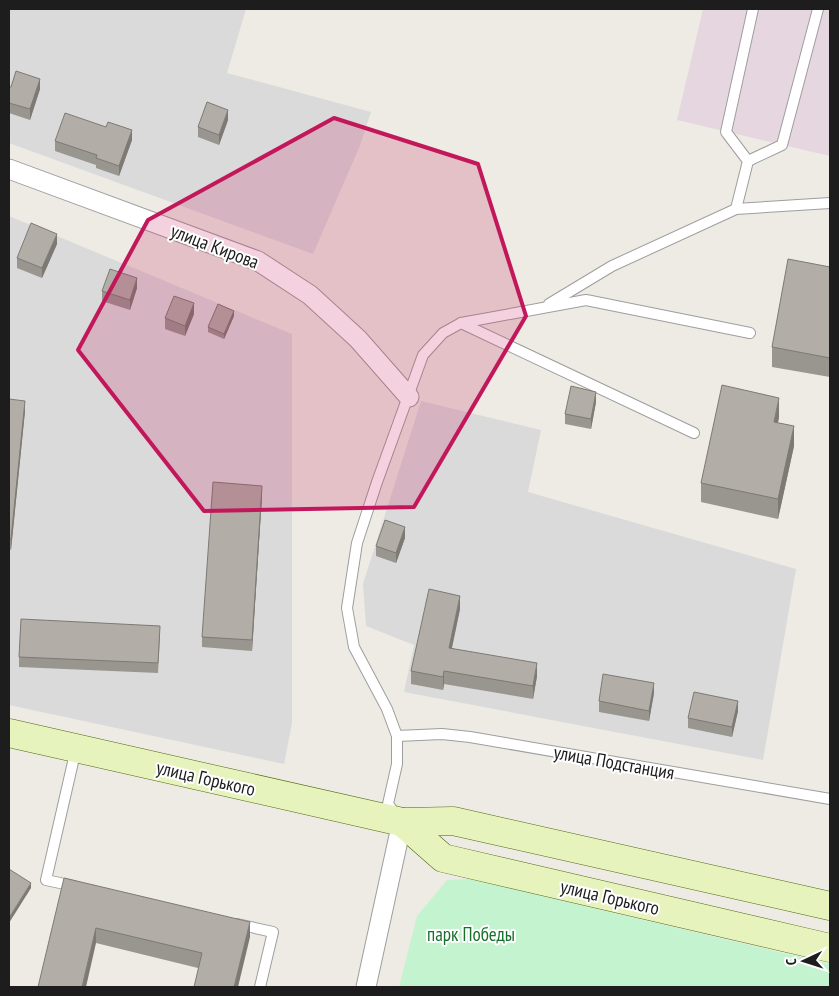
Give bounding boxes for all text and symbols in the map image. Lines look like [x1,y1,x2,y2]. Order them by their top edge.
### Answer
street label: улица Кирова [168,218,262,274]
street label: улица Подстанция [552,740,676,784]
street label: улица Горького [154,755,258,801]
street label: улица Горького [558,874,662,920]
park label: парк Победы [427,922,515,946]
north arrow [779,936,829,986]
text: С [782,957,800,966]

